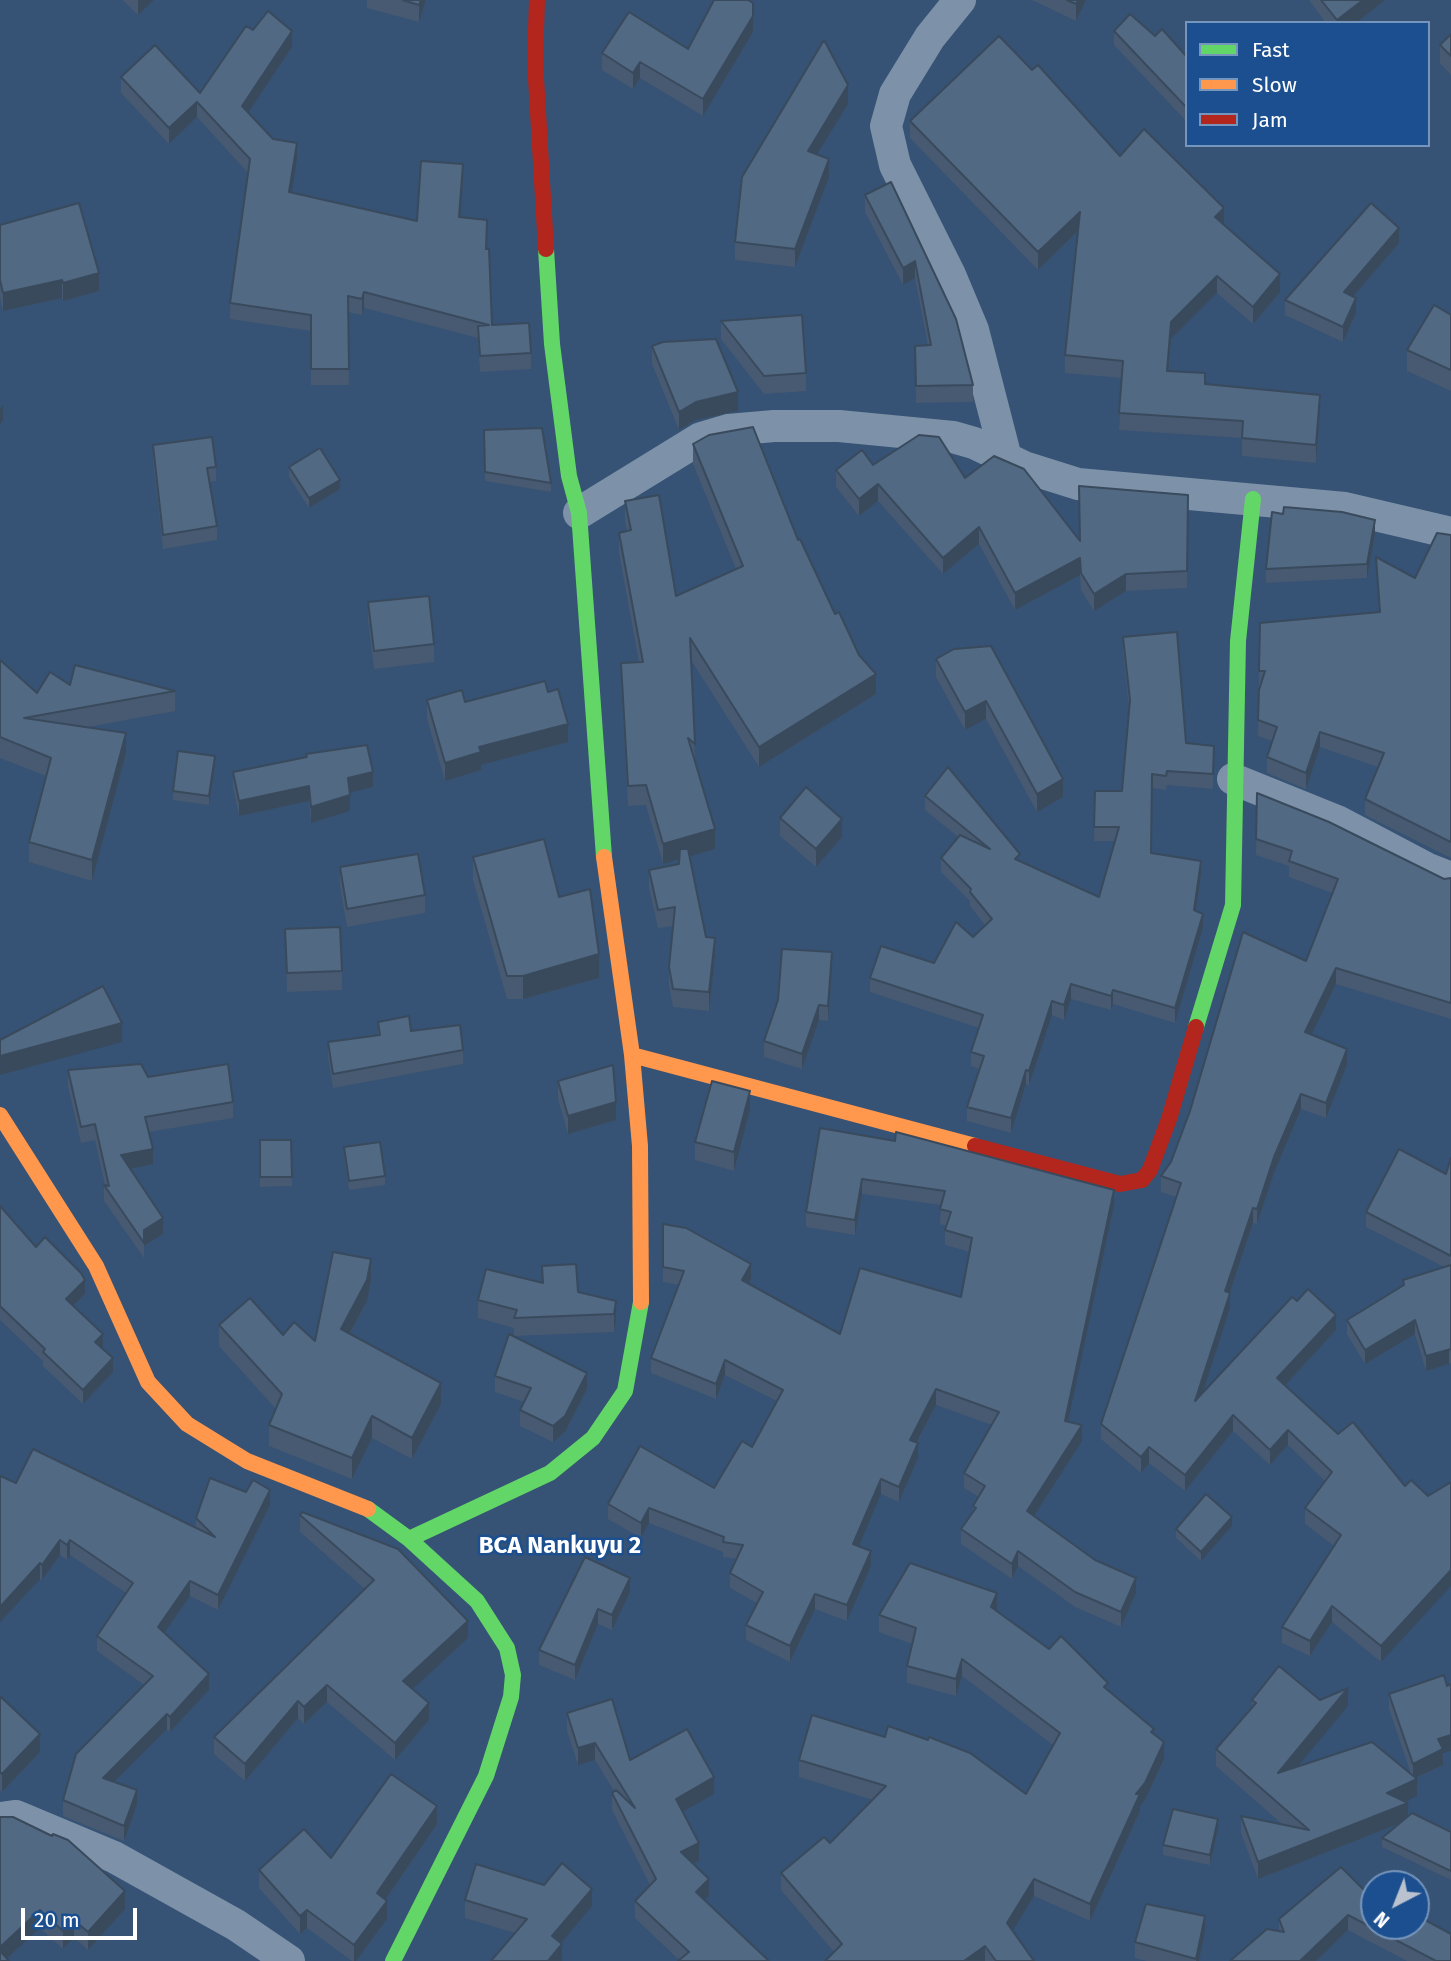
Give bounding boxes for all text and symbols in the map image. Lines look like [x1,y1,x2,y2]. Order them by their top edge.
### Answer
legend [1185,21,1430,147]
text: Fast [1252,37,1290,63]
text: Slow [1252,72,1297,98]
text: Jam [1252,107,1288,133]
district label: BCA Nankuyu 2 [479,1532,641,1560]
north arrow [1360,1870,1430,1940]
scale bar [24,1895,140,1939]
text: 20 m [34,1907,80,1933]
text: N [1370,1907,1394,1932]

